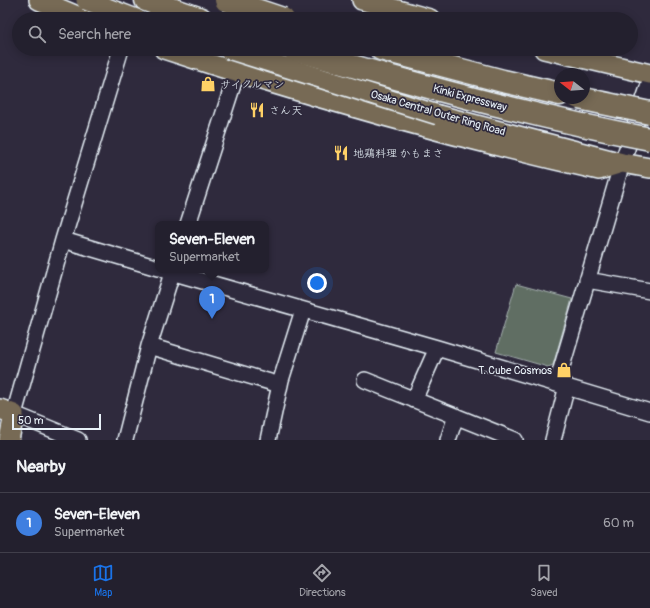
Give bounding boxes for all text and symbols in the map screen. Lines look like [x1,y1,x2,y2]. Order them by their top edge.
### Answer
search box [12,12,638,56]
icon: search [26,23,48,45]
text: Search here [58,25,131,44]
north arrow [554,68,590,104]
shop icon: サイクルマン [199,75,217,93]
place label: サイクルマン [220,78,284,91]
street label: Kinki Expressway [432,82,509,114]
street label: Osaka Central Outer Ring Road [369,88,507,138]
restaurant icon: さん天 [248,101,266,119]
place label: さん天 [269,104,302,117]
restaurant icon: 地鶏料理 かもまさ [332,144,350,162]
place label: 地鶏料理 かもまさ [353,147,443,160]
popup [155,221,269,273]
text: Seven-Eleven [169,230,255,249]
text: Supermarket [169,249,240,265]
your location [307,273,327,293]
pin: 1 [199,286,225,319]
shop icon: T. Cube Cosmos [555,361,573,379]
place label: T. Cube Cosmos [478,364,552,377]
scale bar [12,412,101,431]
text: 50 m [18,414,44,427]
text: Nearby [16,456,65,477]
text: Seven-Eleven [54,505,140,524]
text: 1 [26,515,32,531]
text: 60 m [603,515,634,531]
text: Supermarket [54,524,125,540]
tab: Map [92,562,114,599]
tab: Directions [299,562,346,599]
tab: Saved [530,562,558,599]

